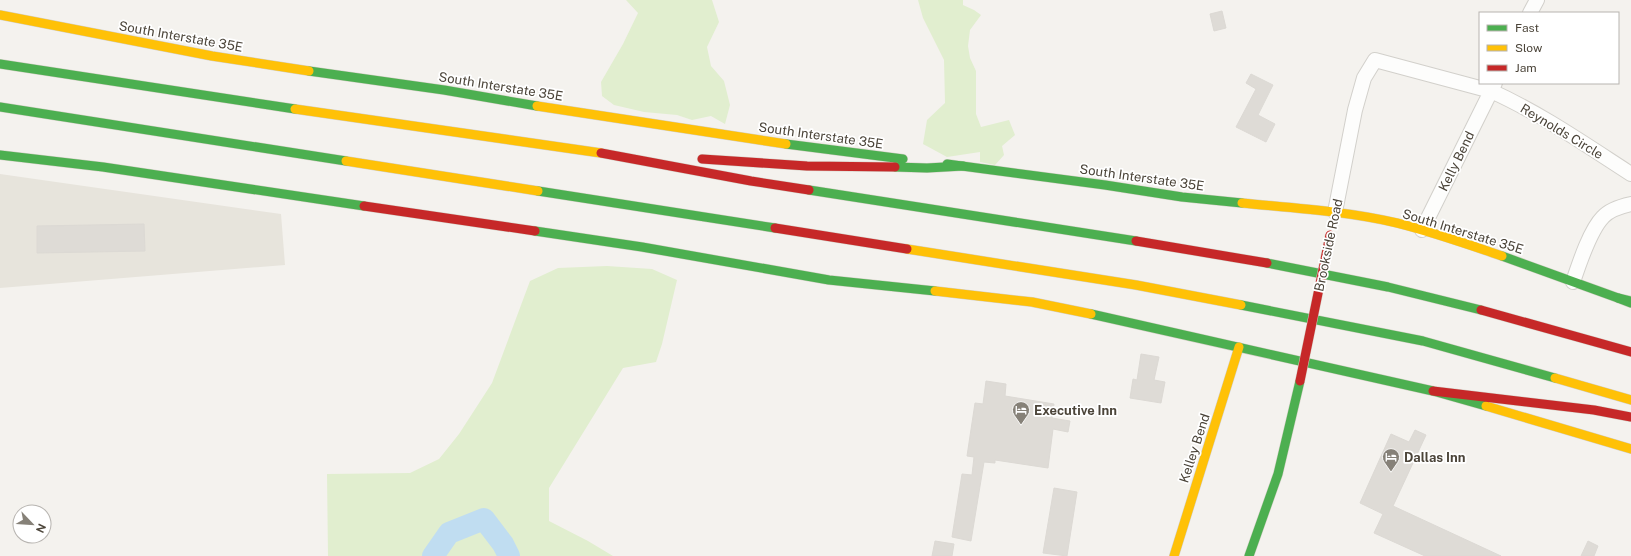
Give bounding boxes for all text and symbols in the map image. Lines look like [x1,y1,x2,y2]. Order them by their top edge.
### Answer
legend [1479,12,1619,84]
street label: South Interstate 35E [118,18,244,55]
text: Fast [1515,21,1540,35]
text: Slow [1515,41,1543,55]
text: Jam [1515,61,1537,75]
street label: South Interstate 35E [438,69,564,104]
street label: Reynolds Circle [1518,101,1606,162]
street label: South Interstate 35E [758,119,884,152]
street label: Kelly Bend [1436,129,1477,194]
street label: South Interstate 35E [1079,161,1205,194]
street label: Brookside Road [1311,197,1346,293]
street label: South Interstate 35E [1401,206,1525,257]
hotel icon: Executive Inn [1011,400,1031,425]
place label: Executive Inn [1034,403,1117,418]
street label: Kelley Bend [1176,412,1213,485]
hotel icon: Dallas Inn [1381,447,1401,472]
place label: Dallas Inn [1404,450,1465,465]
north arrow [12,504,52,544]
text: N [34,522,48,535]

